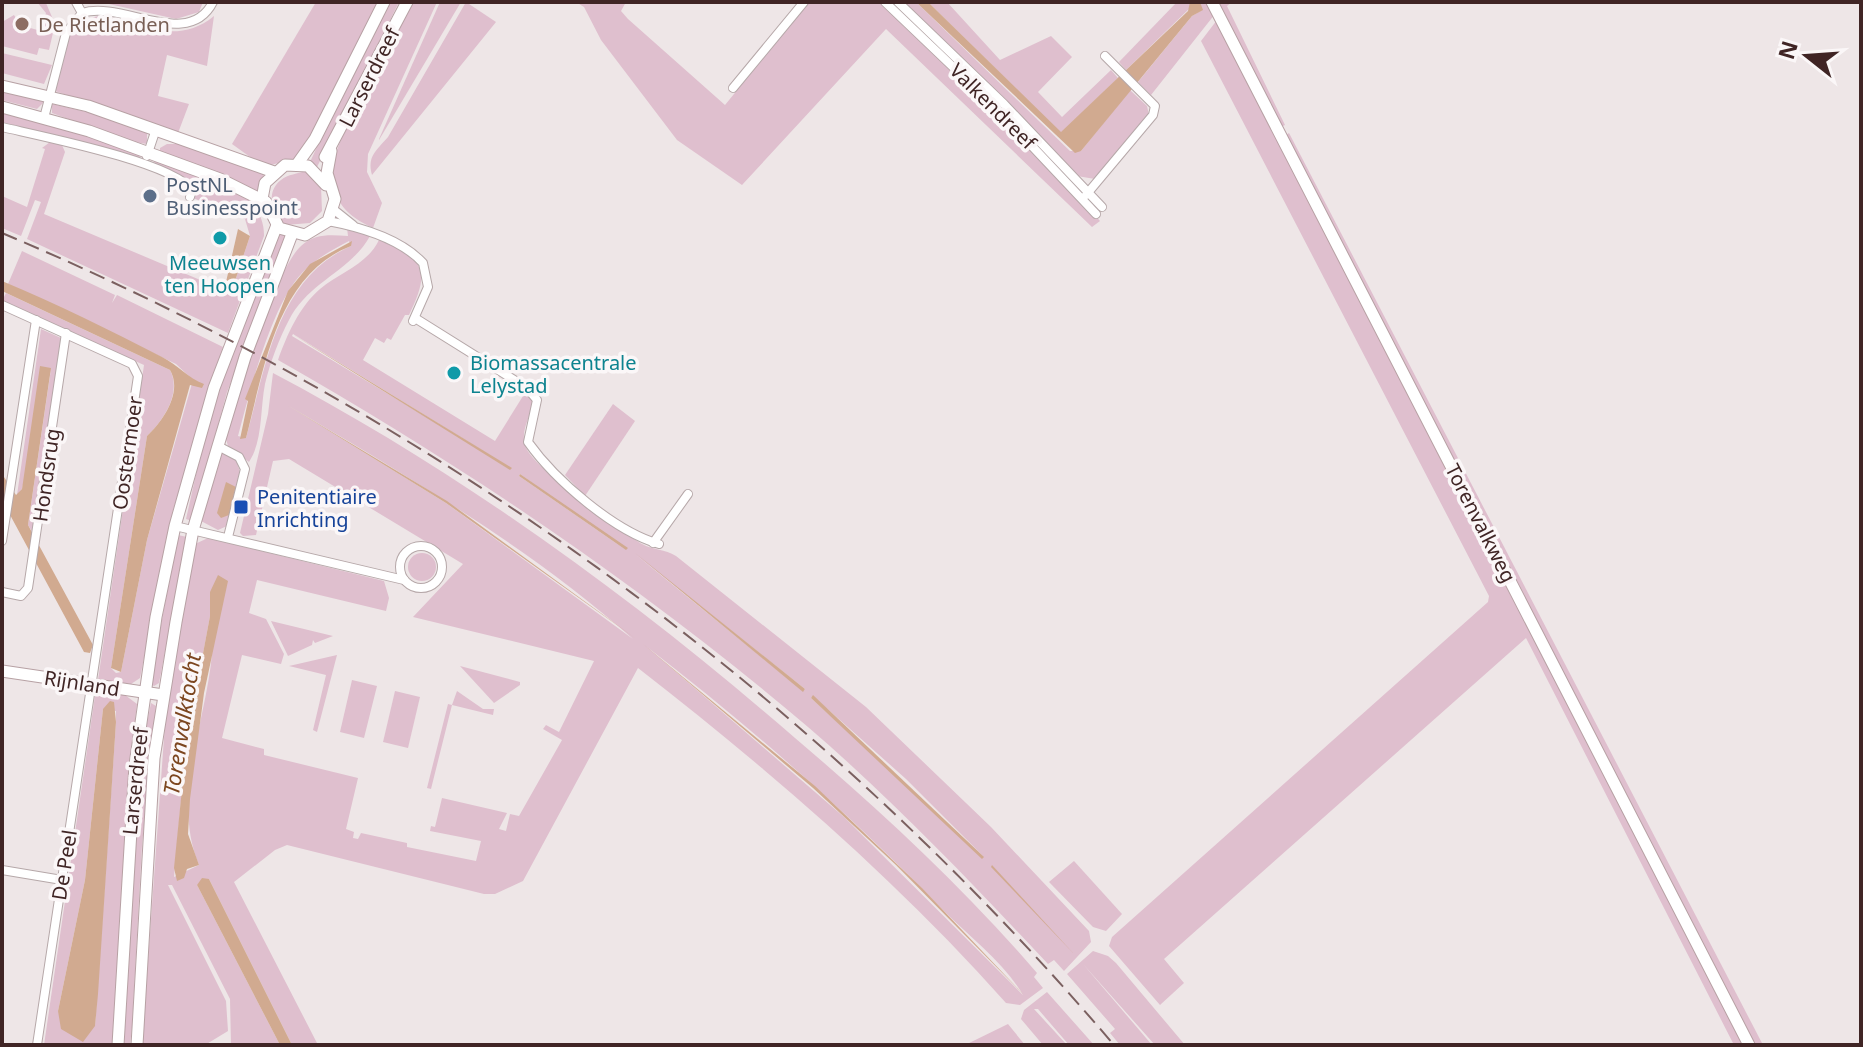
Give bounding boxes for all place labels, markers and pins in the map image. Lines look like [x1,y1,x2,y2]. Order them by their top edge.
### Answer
place label: De Rietlanden [38,11,170,38]
marker: De Rietlanden [13,15,31,33]
place label: PostNL Businesspoint [166,171,298,221]
marker: PostNL Businesspoint [141,187,159,205]
marker: Meeuwsen ten Hoopen [211,229,229,247]
place label: Meeuwsen ten Hoopen [164,249,276,299]
place label: Biomassacentrale Lelystad [470,349,637,399]
marker: Biomassacentrale Lelystad [445,364,463,382]
place label: Penitentiaire Inrichting [257,483,377,533]
marker: Penitentiaire Inrichting [232,498,250,516]

